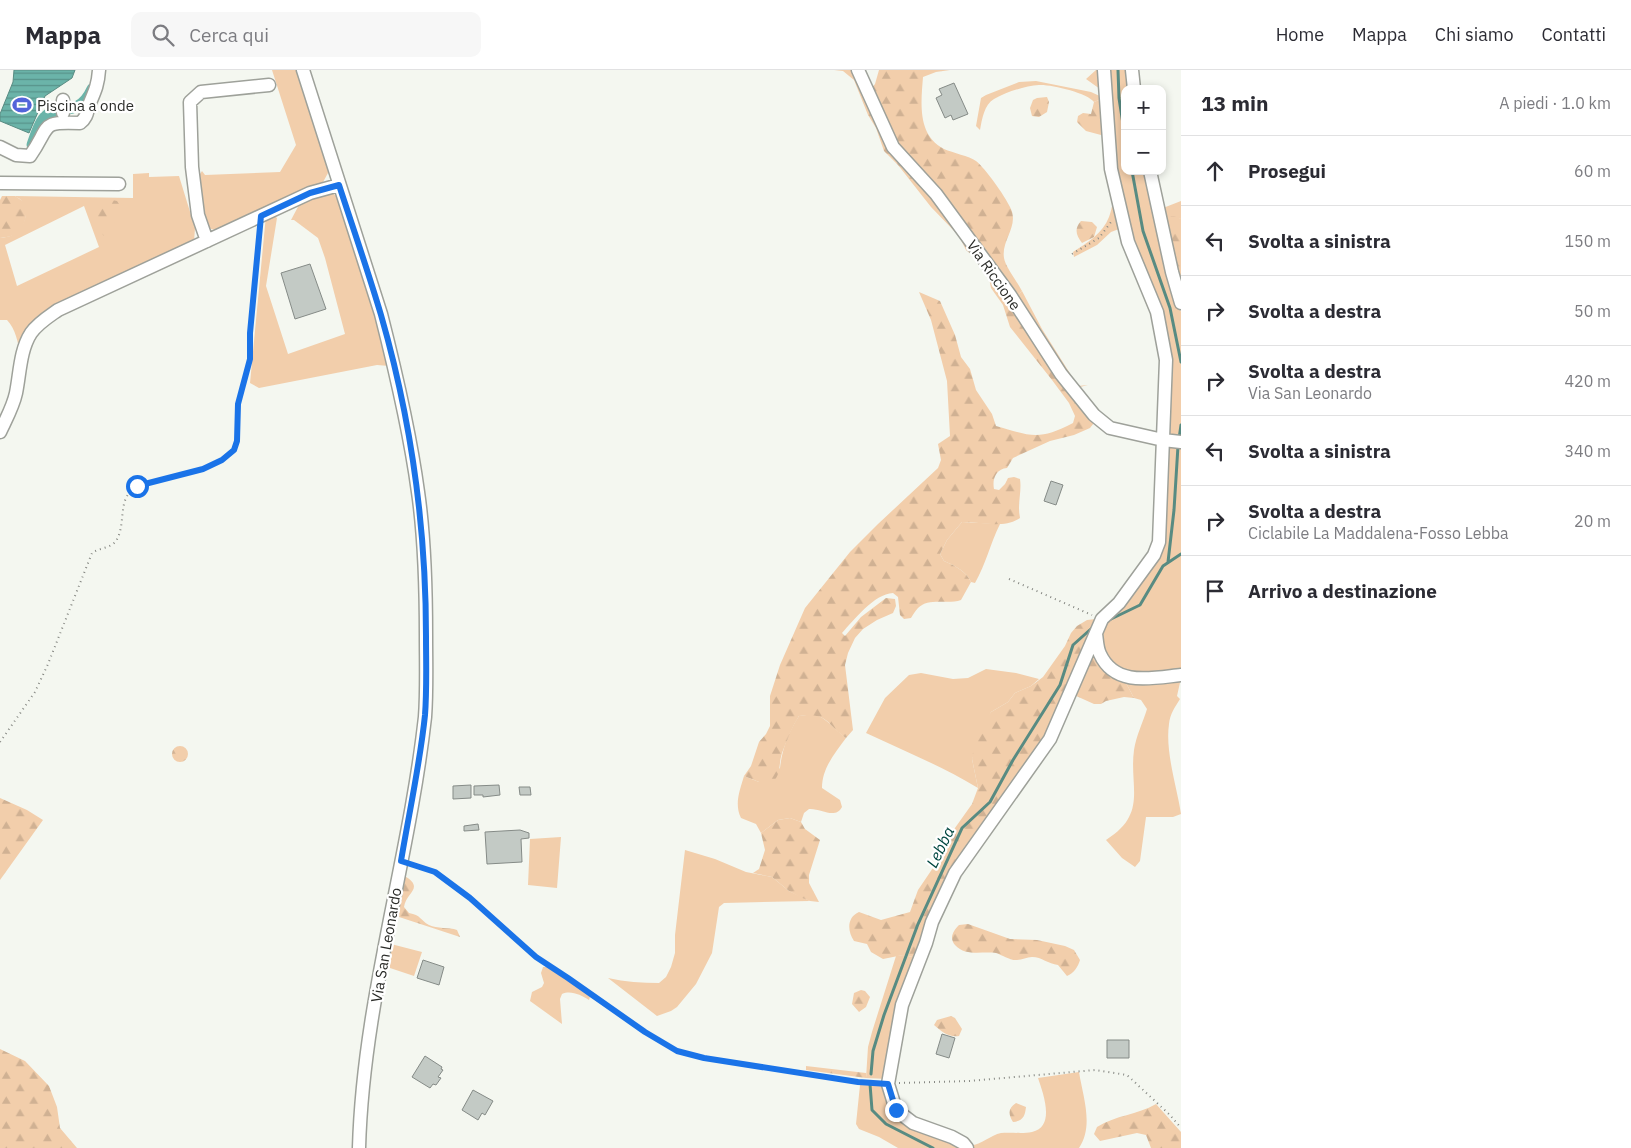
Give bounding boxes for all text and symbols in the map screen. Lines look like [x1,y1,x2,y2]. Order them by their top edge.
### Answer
search box [131,12,481,57]
text: Mappa [25,19,101,51]
icon: search [149,21,177,49]
text: Cerca qui [189,23,269,47]
text: Home [1276,23,1324,46]
text: Mappa [1352,23,1407,46]
text: Chi siamo [1435,23,1514,46]
text: Contatti [1542,23,1606,46]
map controls [1121,85,1166,175]
button: + [1121,85,1166,130]
text: 13 min [1201,89,1268,117]
text: A piedi · 1.0 km [1499,93,1611,113]
sports icon: Piscina a onde [11,94,33,116]
place label: Piscina a onde [37,96,134,115]
button: − [1121,130,1166,175]
icon: ahead [1201,157,1229,185]
text: Prosegui [1248,159,1326,183]
text: 60 m [1574,161,1611,181]
icon: left [1201,227,1229,255]
text: Svolta a sinistra [1248,229,1391,253]
text: 150 m [1564,231,1611,251]
street label: Via Riccione [963,236,1025,314]
icon: right [1201,297,1229,325]
text: Svolta a destra [1248,299,1381,323]
text: 50 m [1574,301,1611,321]
text: Svolta a destra [1248,359,1381,383]
icon: right [1201,367,1229,395]
text: 420 m [1564,371,1611,391]
text: Via San Leonardo [1248,383,1372,403]
icon: left [1201,437,1229,465]
text: Svolta a sinistra [1248,439,1391,463]
text: 340 m [1564,441,1611,461]
route start [126,475,149,498]
text: Svolta a destra [1248,499,1381,523]
icon: right [1201,507,1229,535]
text: 20 m [1574,511,1611,531]
text: Ciclabile La Maddalena-Fosso Lebba [1248,523,1509,543]
icon: arrive [1201,577,1229,605]
text: Arrivo a destinazione [1248,579,1437,603]
water label: Lebba [922,823,958,871]
street label: Via San Leonardo [367,886,405,1004]
route end [885,1099,908,1122]

